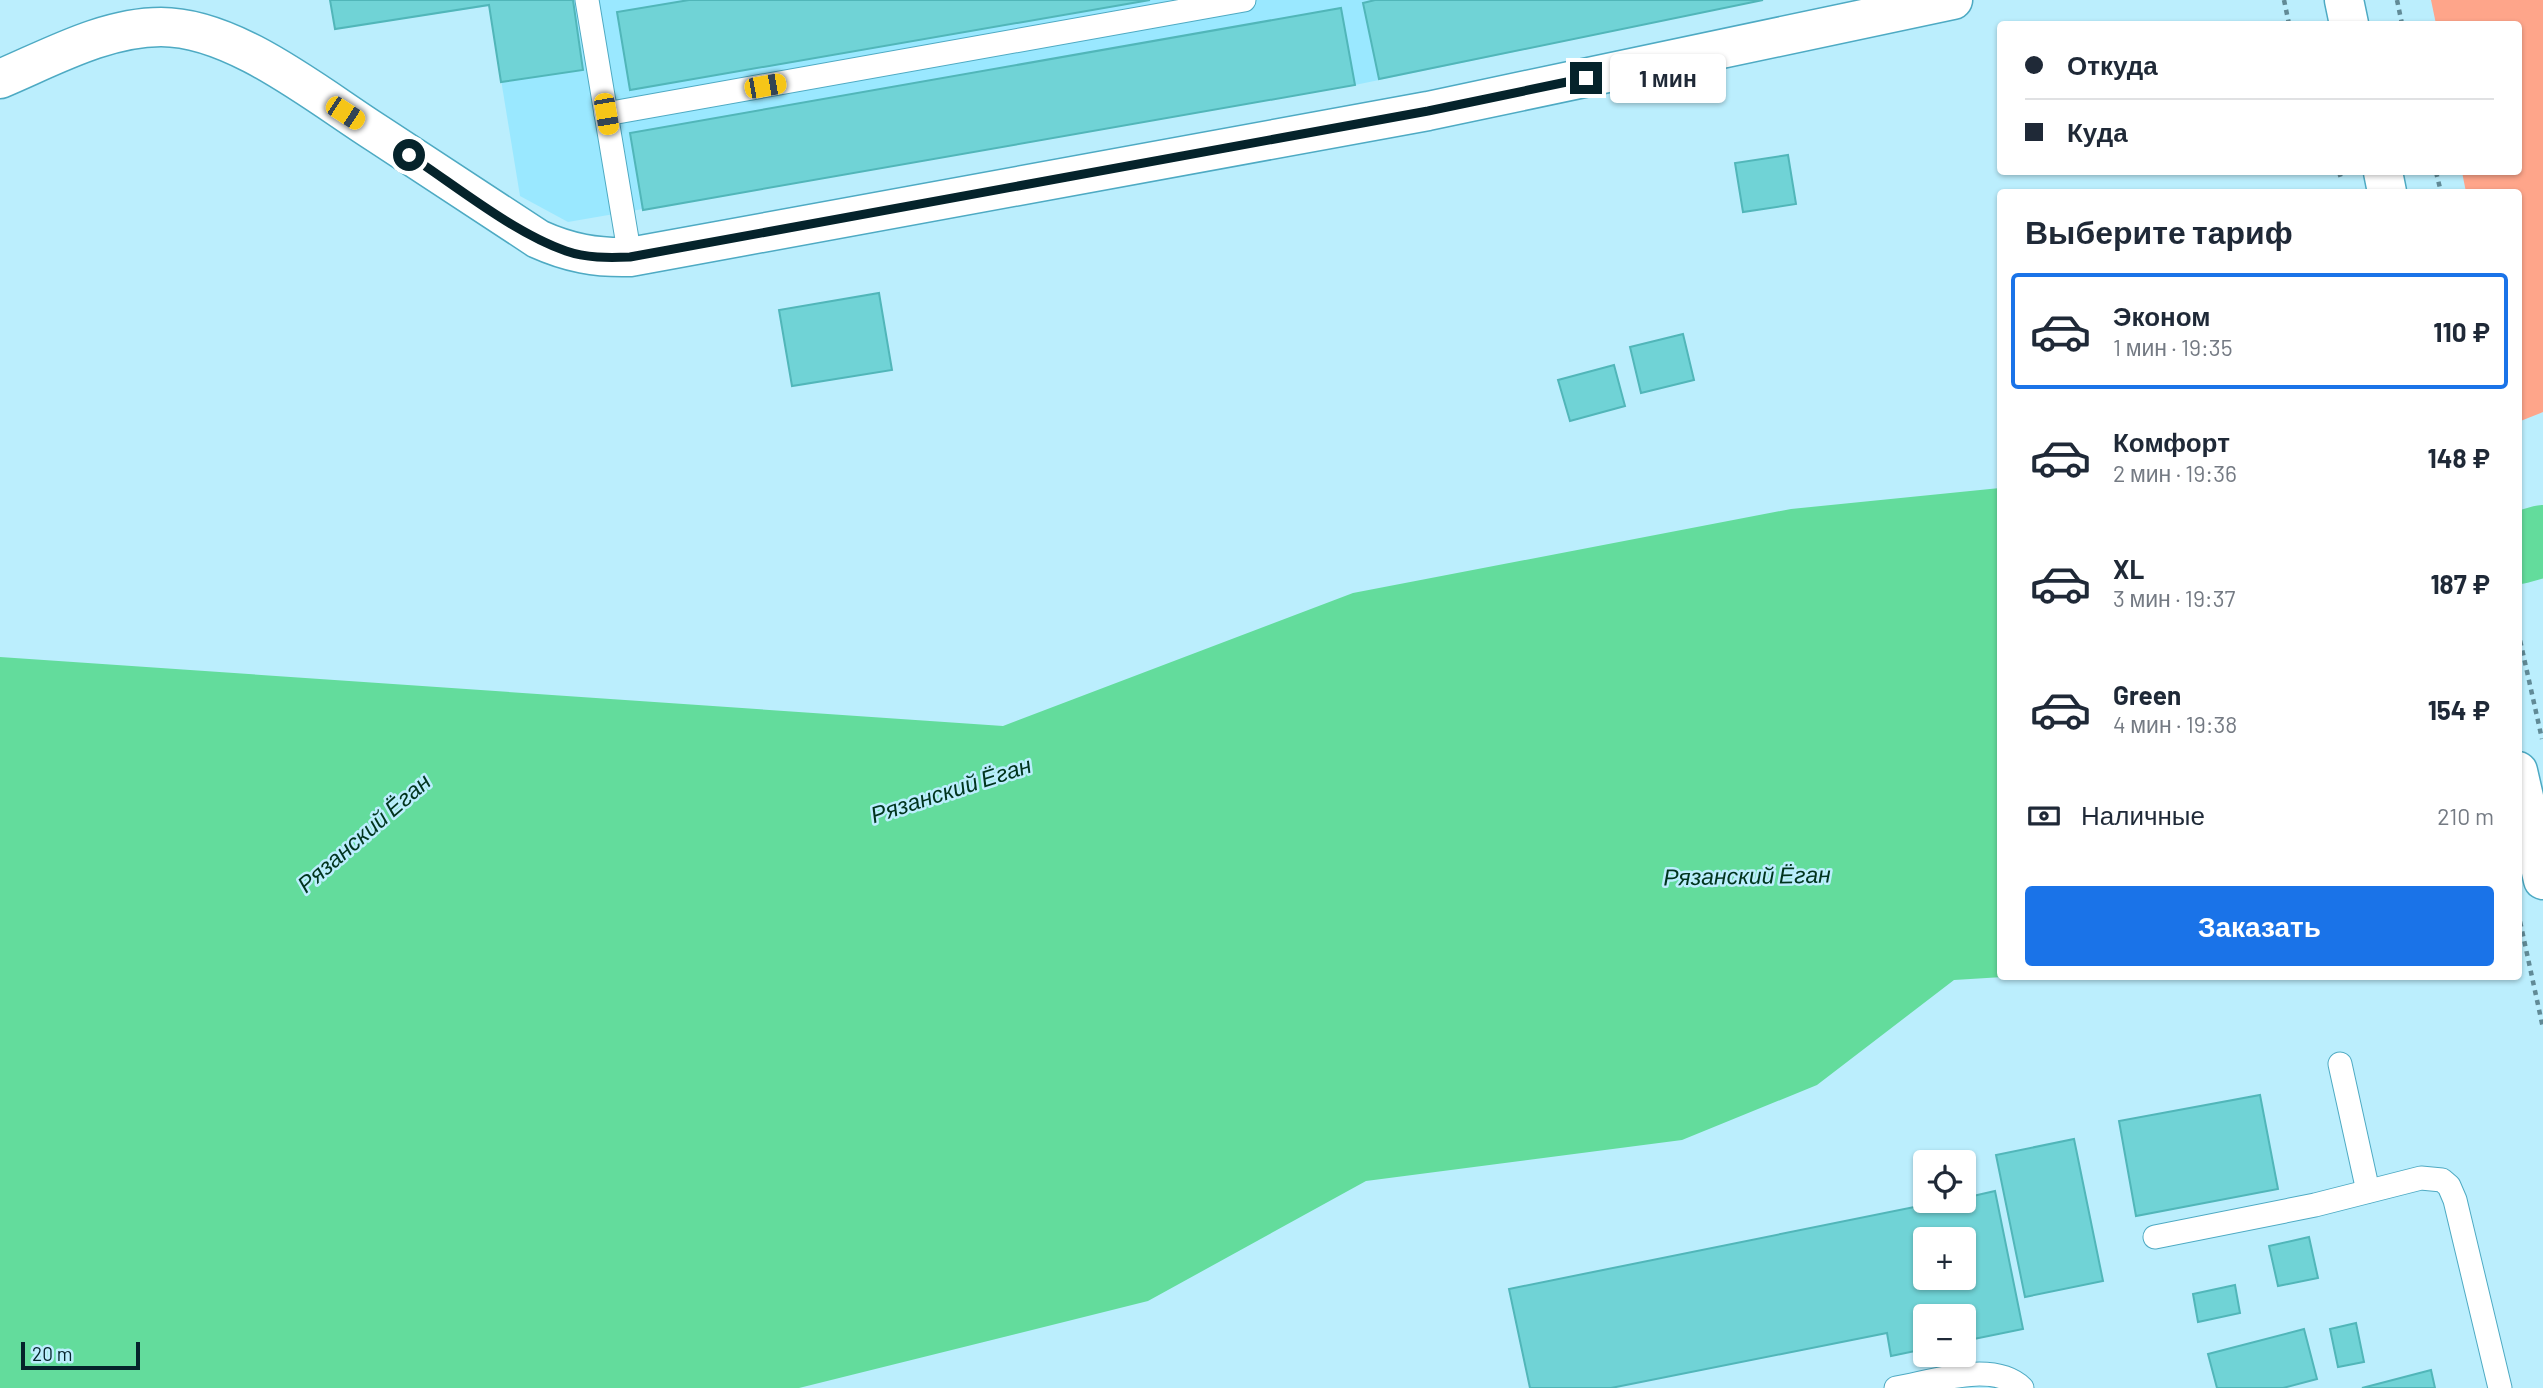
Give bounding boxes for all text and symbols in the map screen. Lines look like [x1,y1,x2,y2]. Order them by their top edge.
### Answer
text: Откуда [2067,49,2158,80]
callout: 1 мин [1610,54,1726,102]
route end [1570,62,1602,94]
text: 1 мин [1639,64,1697,92]
car [743,72,788,100]
car [593,91,620,137]
car [322,93,369,133]
text: Куда [2067,116,2128,147]
route start [393,139,425,171]
text: Выберите тариф [2025,212,2293,250]
icon: car [2029,300,2092,363]
text: Эконом [2113,300,2211,331]
text: 110 ₽ [2433,316,2490,347]
text: 1 мин · 19:35 [2113,333,2233,361]
icon: car [2029,426,2092,489]
text: Комфорт [2113,426,2230,457]
text: 148 ₽ [2428,442,2490,473]
text: 2 мин · 19:36 [2113,459,2237,487]
icon: car [2029,552,2092,615]
text: XL [2113,553,2144,584]
text: 187 ₽ [2430,568,2490,599]
text: 3 мин · 19:37 [2113,584,2235,612]
icon: car [2029,678,2092,741]
text: Green [2113,679,2181,710]
text: 154 ₽ [2428,694,2490,725]
text: 4 мин · 19:38 [2113,710,2237,738]
water label: Рязанский Ёган [867,750,1035,828]
water label: Рязанский Ёган [291,767,436,898]
icon: cash [2025,797,2063,835]
text: Наличные [2081,799,2205,830]
text: 210 m [2437,802,2494,830]
water label: Рязанский Ёган [1663,860,1831,890]
button: Заказать [2025,886,2494,966]
map controls [1913,1150,1976,1367]
button: locate [1913,1150,1976,1213]
button: + [1913,1227,1976,1290]
button: − [1913,1304,1976,1367]
scale bar [21,1339,140,1371]
text: 20 m [32,1342,72,1365]

